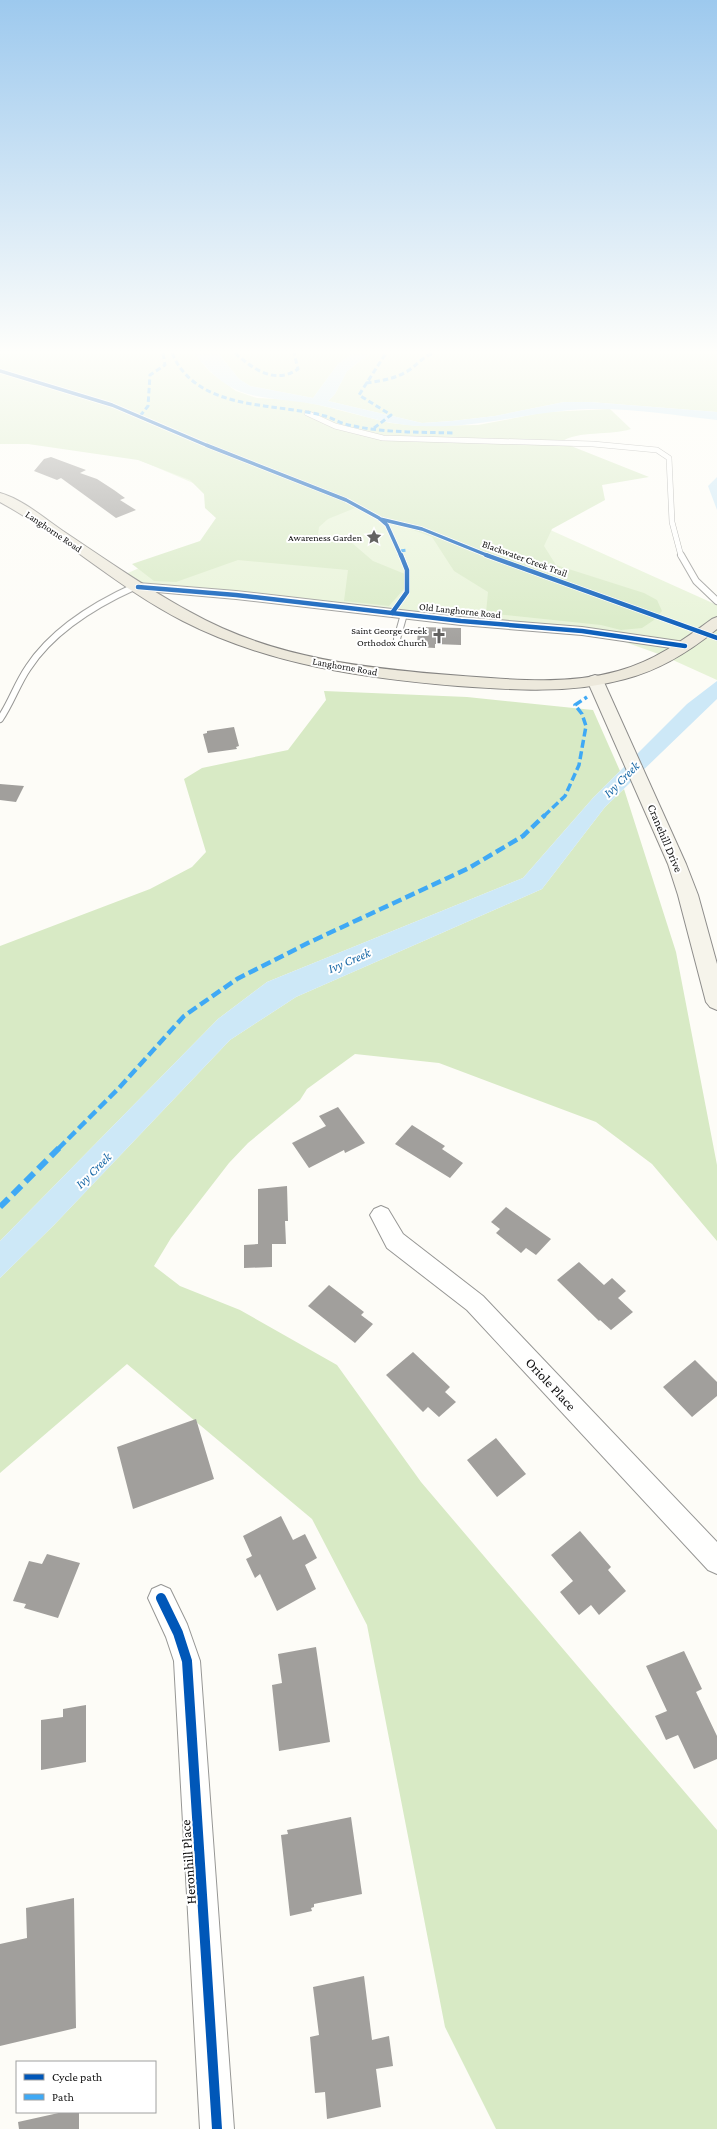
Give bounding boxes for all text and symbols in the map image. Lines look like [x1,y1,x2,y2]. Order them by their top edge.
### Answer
street label: Langhorne Road [23,509,85,555]
place icon: Awareness Garden [365,528,383,546]
place label: Awareness Garden [288,532,363,543]
street label: Blackwater Creek Trail [481,538,569,579]
street label: Old Langhorne Road [419,601,502,620]
place label: Saint George Greek Orthodox Church [351,625,428,648]
church icon: Saint George Greek Orthodox Church [430,627,448,645]
street label: Langhorne Road [312,655,379,678]
water label: Ivy Creek [600,757,643,800]
street label: Cranehill Drive [644,802,686,874]
water label: Ivy Creek [326,944,374,976]
water label: Ivy Creek [72,1148,115,1191]
street label: Oriole Place [522,1354,580,1414]
street label: Heronhill Place [177,1819,199,1905]
legend [16,2061,156,2113]
text: Cycle path [52,2070,103,2084]
text: Path [52,2090,74,2104]

